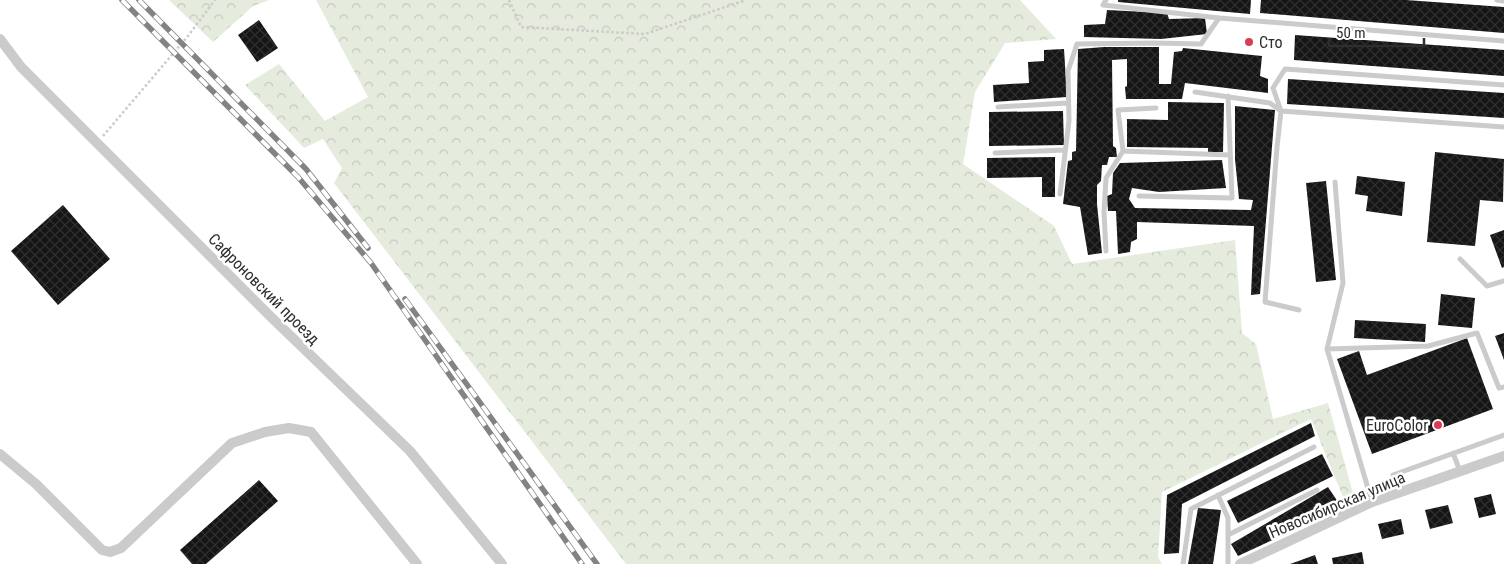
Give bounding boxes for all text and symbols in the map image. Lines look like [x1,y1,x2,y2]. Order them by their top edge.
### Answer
scale bar [1329,15,1424,47]
text: 50 m [1336,24,1366,42]
place label: Сто [1259,33,1283,52]
marker: Сто [1243,36,1255,48]
street label: Сафроновский проезд [204,229,324,349]
place label: EuroColor [1366,416,1428,435]
marker: EuroColor [1432,419,1444,431]
street label: Новосибирская улица [1266,468,1408,542]

